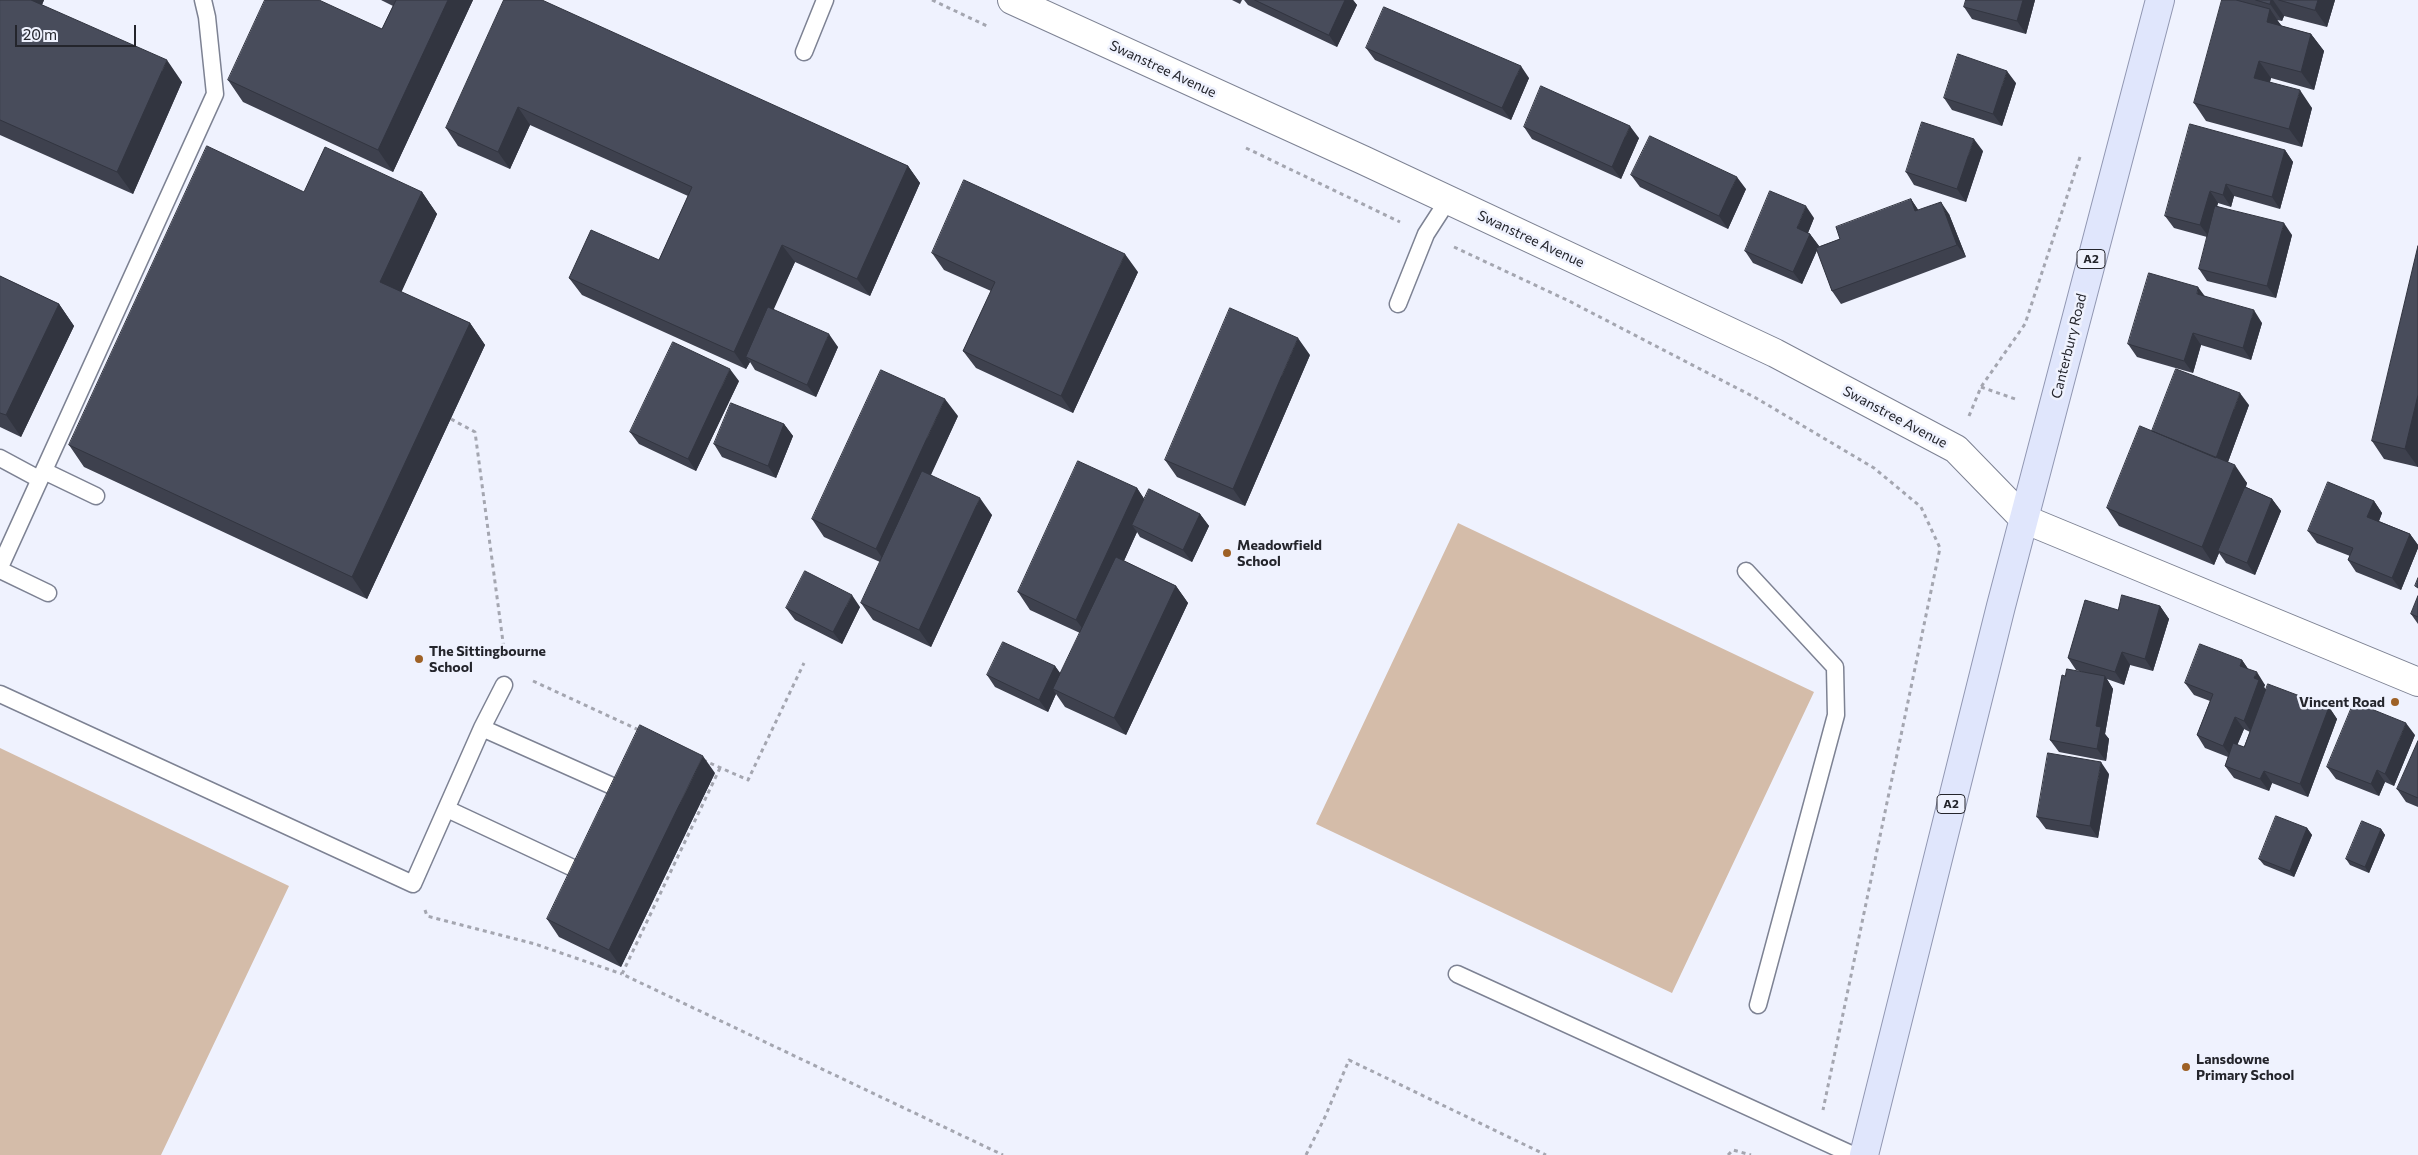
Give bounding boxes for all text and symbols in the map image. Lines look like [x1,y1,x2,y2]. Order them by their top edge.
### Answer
scale bar [18,15,139,47]
text: 20 m [23,25,57,43]
street label: Swanstree Avenue [1107,37,1219,101]
street label: Swanstree Avenue [1475,207,1587,271]
road number: A2 [2077,250,2105,268]
street label: Canterbury Road [2048,292,2090,400]
street label: Swanstree Avenue [1840,382,1950,452]
place label: Meadowfield School [1237,537,1322,570]
marker: Meadowfield School [1221,547,1233,559]
place label: The Sittingbourne School [429,643,546,676]
marker: The Sittingbourne School [413,653,425,665]
place label: Vincent Road [2299,694,2385,710]
marker: Vincent Road [2389,696,2401,708]
road number: A2 [1937,794,1965,814]
place label: Lansdowne Primary School [2196,1051,2294,1084]
marker: Lansdowne Primary School [2180,1061,2192,1073]

